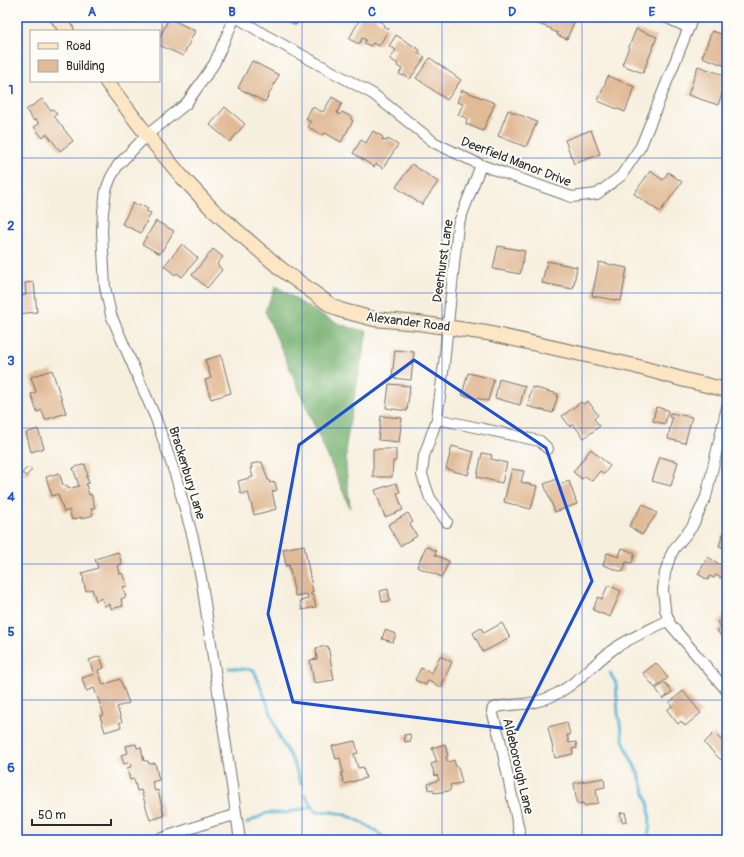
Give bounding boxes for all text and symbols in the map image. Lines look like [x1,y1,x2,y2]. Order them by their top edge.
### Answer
text: A [88,4,97,20]
text: B [228,4,236,20]
text: C [368,4,376,20]
text: D [508,4,516,20]
text: E [649,4,656,20]
legend [30,30,160,82]
text: Road [66,39,91,54]
text: Building [66,59,105,74]
text: 1 [8,82,14,98]
street label: Deerfield Manor Drive [459,134,574,191]
text: 2 [7,218,15,234]
street label: Deerhurst Lane [429,218,457,303]
street label: Alexander Road [365,309,451,335]
text: 3 [7,353,15,369]
street label: Brackenbury Lane [165,425,209,522]
text: 4 [7,489,15,505]
text: 5 [7,624,15,640]
street label: Aldeborough Lane [499,716,537,816]
text: 6 [7,760,15,776]
scale bar [32,801,111,827]
text: 50 m [38,808,66,823]

